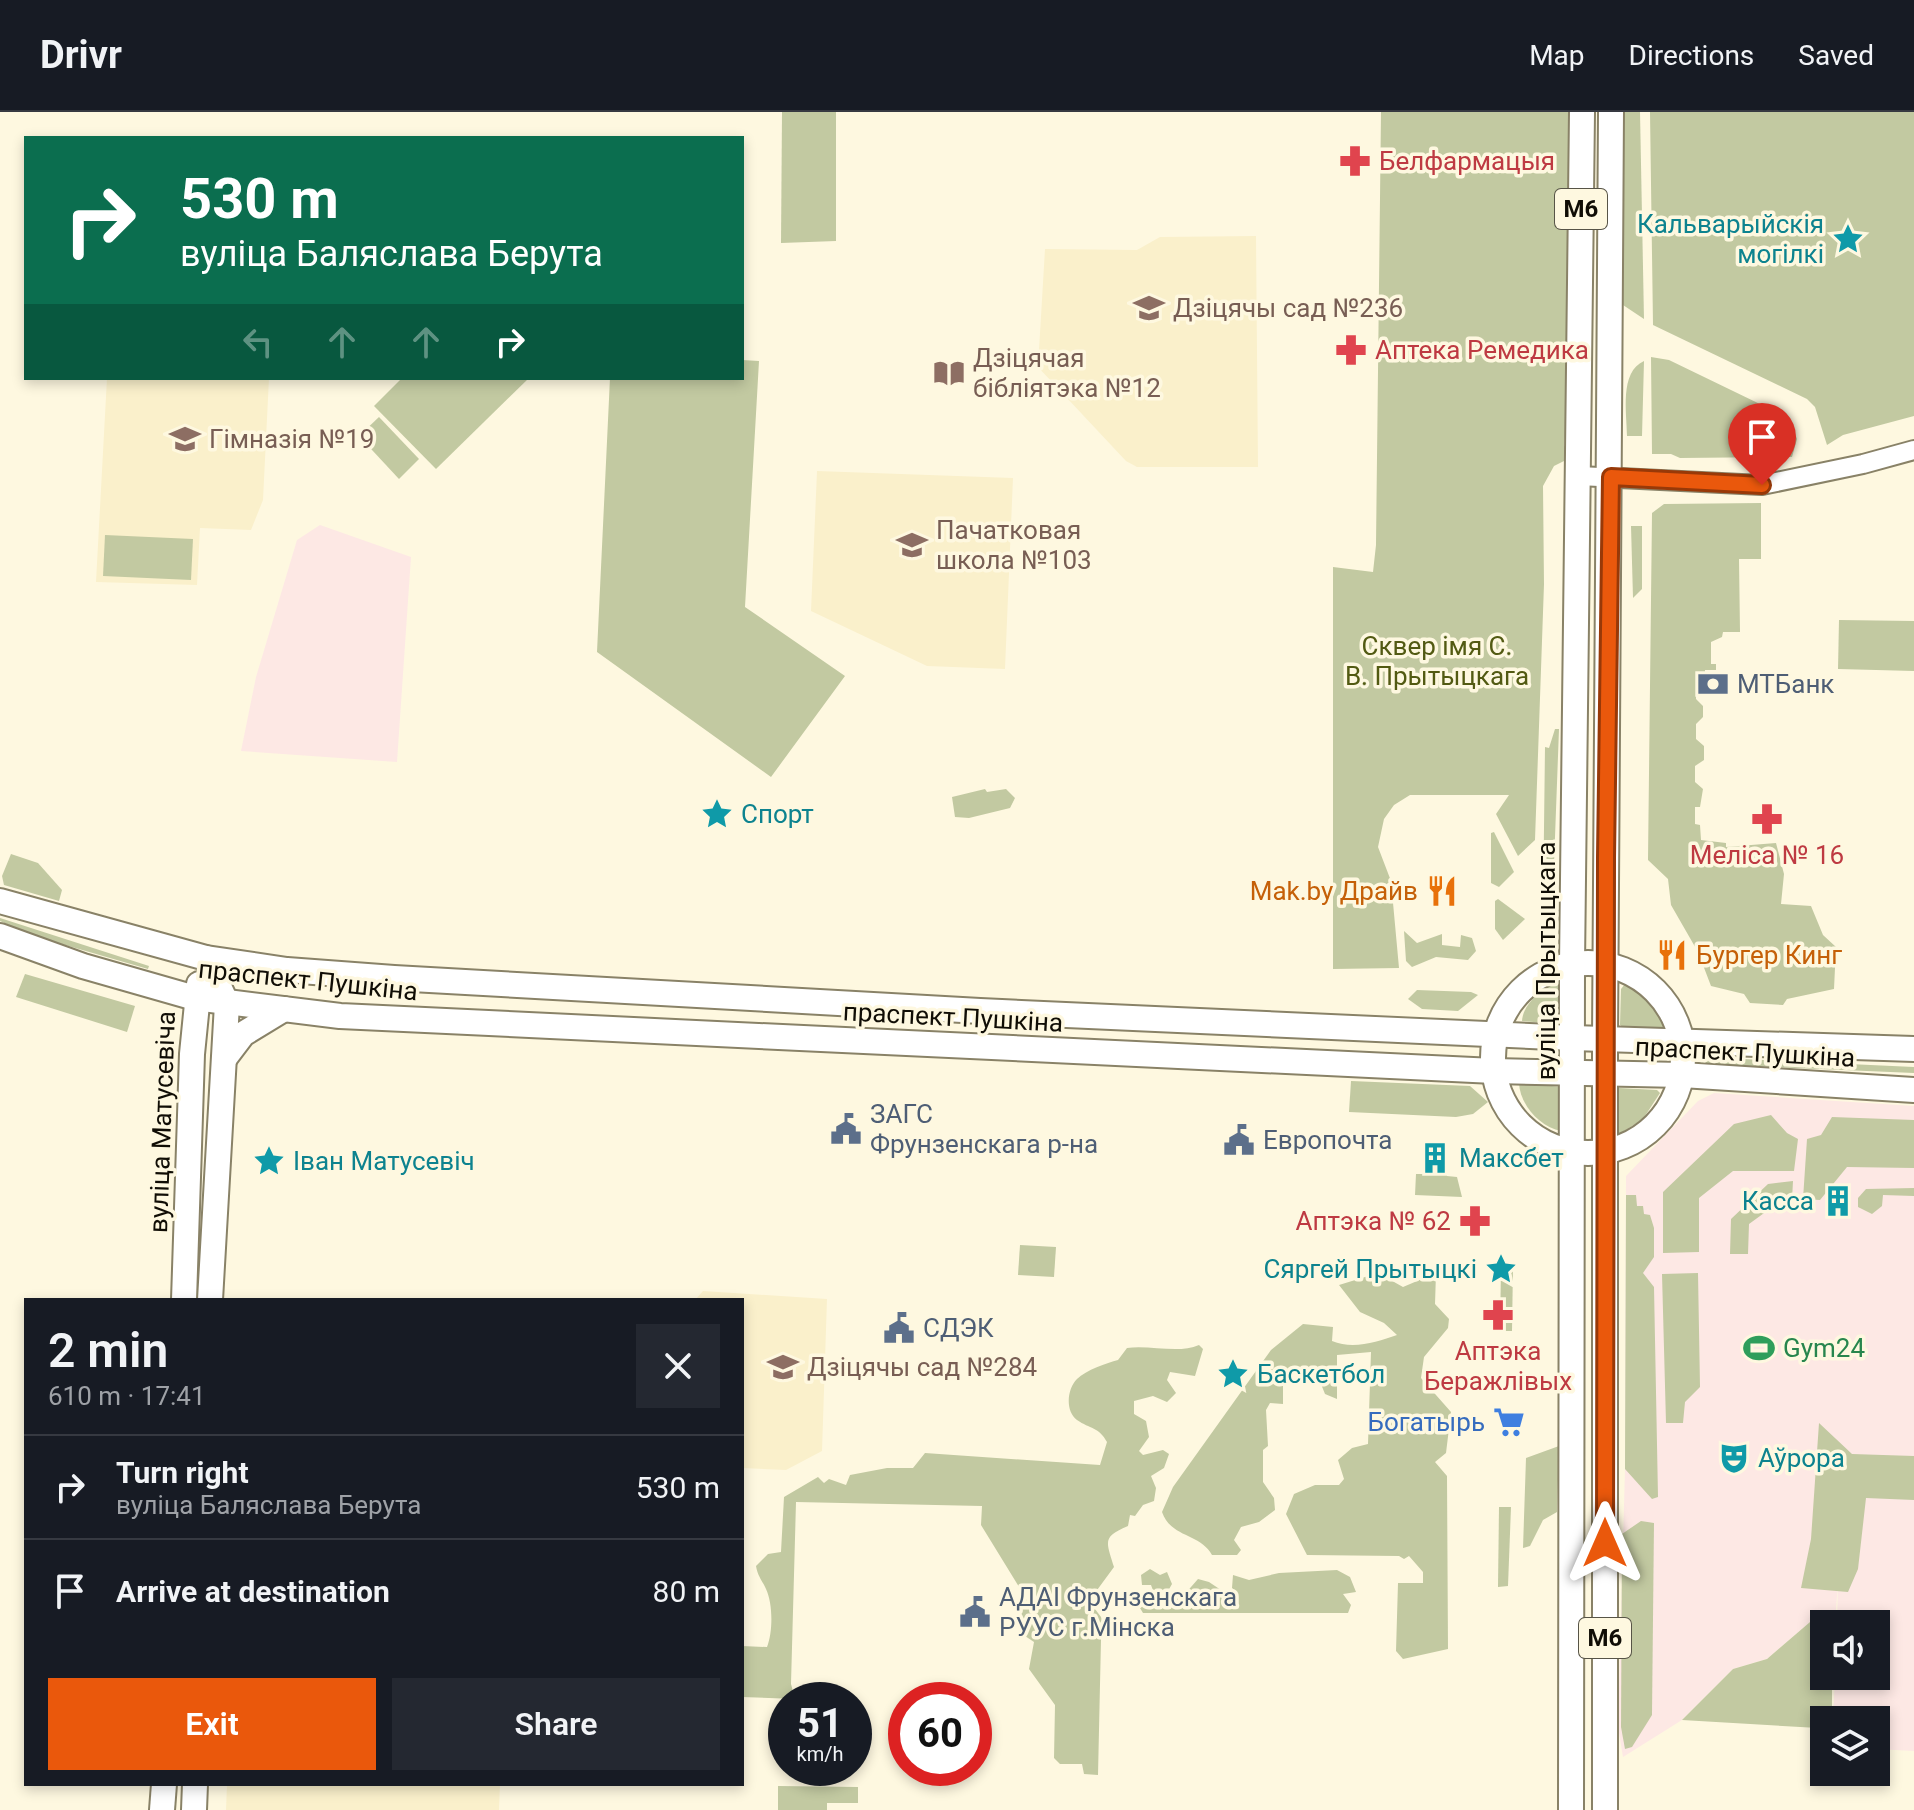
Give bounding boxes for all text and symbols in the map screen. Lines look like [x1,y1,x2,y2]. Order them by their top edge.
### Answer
text: Drivr [40,33,122,77]
text: Map [1529,39,1585,72]
text: Directions [1629,39,1754,72]
text: Saved [1798,39,1874,72]
pharmacy icon: Белфармацыя [1338,144,1372,178]
place label: Белфармацыя [1379,146,1555,176]
text: 530 m [180,166,339,232]
icon: right [48,168,152,272]
road number: М6 [1555,189,1607,229]
place label: Кальварыйскія могілкі [1637,209,1824,269]
place icon: Кальварыйскія могілкі [1831,222,1865,256]
text: вуліца Баляслава Берута [180,233,603,275]
school or university icon: Дзіцячы сад №236 [1132,291,1166,325]
place label: Дзіцячы сад №236 [1173,293,1403,323]
icon: left [236,320,280,364]
icon: ahead [320,320,364,364]
icon: ahead [404,320,448,364]
icon: right [488,320,532,364]
pharmacy icon: Аптека Ремедика [1334,333,1368,367]
place label: Аптека Ремедика [1375,335,1589,365]
place label: Дзіцячая бібліятэка №12 [973,343,1161,403]
library icon: Дзіцячая бібліятэка №12 [932,356,966,390]
pin [1728,403,1796,485]
icon: arrive [1740,415,1784,459]
school or university icon: Гімназія №19 [168,422,202,456]
place label: Гімназія №19 [209,424,374,454]
place label: Пачатковая школа №103 [936,515,1092,575]
school or university icon: Пачатковая школа №103 [895,528,929,562]
park label: Сквер імя С. В. Прытыцкага [1345,631,1529,691]
bank icon: МТБанк [1696,667,1730,701]
place label: МТБанк [1737,669,1834,699]
place icon: Спорт [700,797,734,831]
place label: Спорт [741,799,814,829]
pharmacy icon: Меліса № 16 [1750,802,1784,836]
place label: Меліса № 16 [1690,840,1844,870]
street label: вуліца Прытыцкага [1531,842,1561,1080]
restaurant icon: Маk.by Драйв [1425,874,1459,908]
place label: Маk.by Драйв [1250,876,1418,906]
restaurant icon: Бургер Кинг [1655,938,1689,972]
place label: Бургер Кинг [1696,940,1842,970]
street label: праспект Пушкіна [197,954,419,1006]
street label: праспект Пушкіна [842,996,1064,1038]
street label: вуліца Матусевіча [143,1010,181,1234]
street label: праспект Пушкіна [1634,1031,1856,1073]
place label: ЗАГС Фрунзенскага р-на [870,1099,1098,1159]
public building icon: ЗАГС Фрунзенскага р-на [829,1112,863,1146]
public building icon: Европочта [1222,1123,1256,1157]
place label: Европочта [1263,1125,1393,1155]
building icon: Максбет [1418,1141,1452,1175]
place label: Максбет [1459,1143,1564,1173]
place icon: Іван Матусевіч [252,1144,286,1178]
place label: Іван Матусевіч [293,1146,475,1176]
building icon: Касса [1821,1184,1855,1218]
place label: Касса [1742,1186,1814,1216]
pharmacy icon: Аптэка № 62 [1458,1204,1492,1238]
place label: Аптэка № 62 [1295,1206,1451,1236]
place icon: Сяргей Прытыцкі [1484,1252,1518,1286]
place label: Сяргей Прытыцкі [1263,1254,1477,1284]
pharmacy icon: Аптэка Беражлівых [1481,1298,1515,1332]
public building icon: СДЭК [882,1311,916,1345]
place label: СДЭК [923,1313,994,1343]
text: 2 min [48,1322,168,1379]
button: close [636,1324,720,1408]
sports icon: Gym24 [1742,1331,1776,1365]
place label: Gym24 [1783,1333,1865,1363]
place label: Аптэка Беражлівых [1424,1336,1572,1396]
school or university icon: Дзіцячы сад №284 [766,1350,800,1384]
place label: Дзіцячы сад №284 [807,1352,1038,1382]
place icon: Баскетбол [1216,1357,1250,1391]
place label: Баскетбол [1257,1359,1385,1389]
text: 610 m · 17:41 [48,1381,206,1411]
supermarket icon: Богатырь [1492,1405,1526,1439]
place label: Богатырь [1368,1407,1485,1437]
theatre icon: Аўрора [1717,1441,1751,1475]
place label: Аўрора [1758,1443,1845,1473]
text: Turn right [116,1455,249,1490]
icon: right [48,1465,92,1509]
text: 530 m [636,1470,720,1505]
text: вуліца Баляслава Берута [116,1490,421,1520]
position arrow [1563,1501,1647,1585]
icon: arrive [48,1569,92,1613]
text: Arrive at destination [116,1574,390,1609]
text: 80 m [653,1574,720,1609]
place label: АДАІ Фрунзенскага РУУС г.Мінска [999,1582,1237,1642]
public building icon: АДАІ Фрунзенскага РУУС г.Мінска [958,1595,992,1629]
map controls [1810,1610,1890,1786]
button: sound [1810,1610,1890,1690]
road number: М6 [1579,1618,1631,1658]
button: Exit [48,1678,376,1770]
button: Share [392,1678,720,1770]
speed limit sign: 60 [888,1682,992,1786]
text: 51 [797,1700,843,1747]
button: layers [1810,1706,1890,1786]
text: km/h [797,1742,843,1766]

